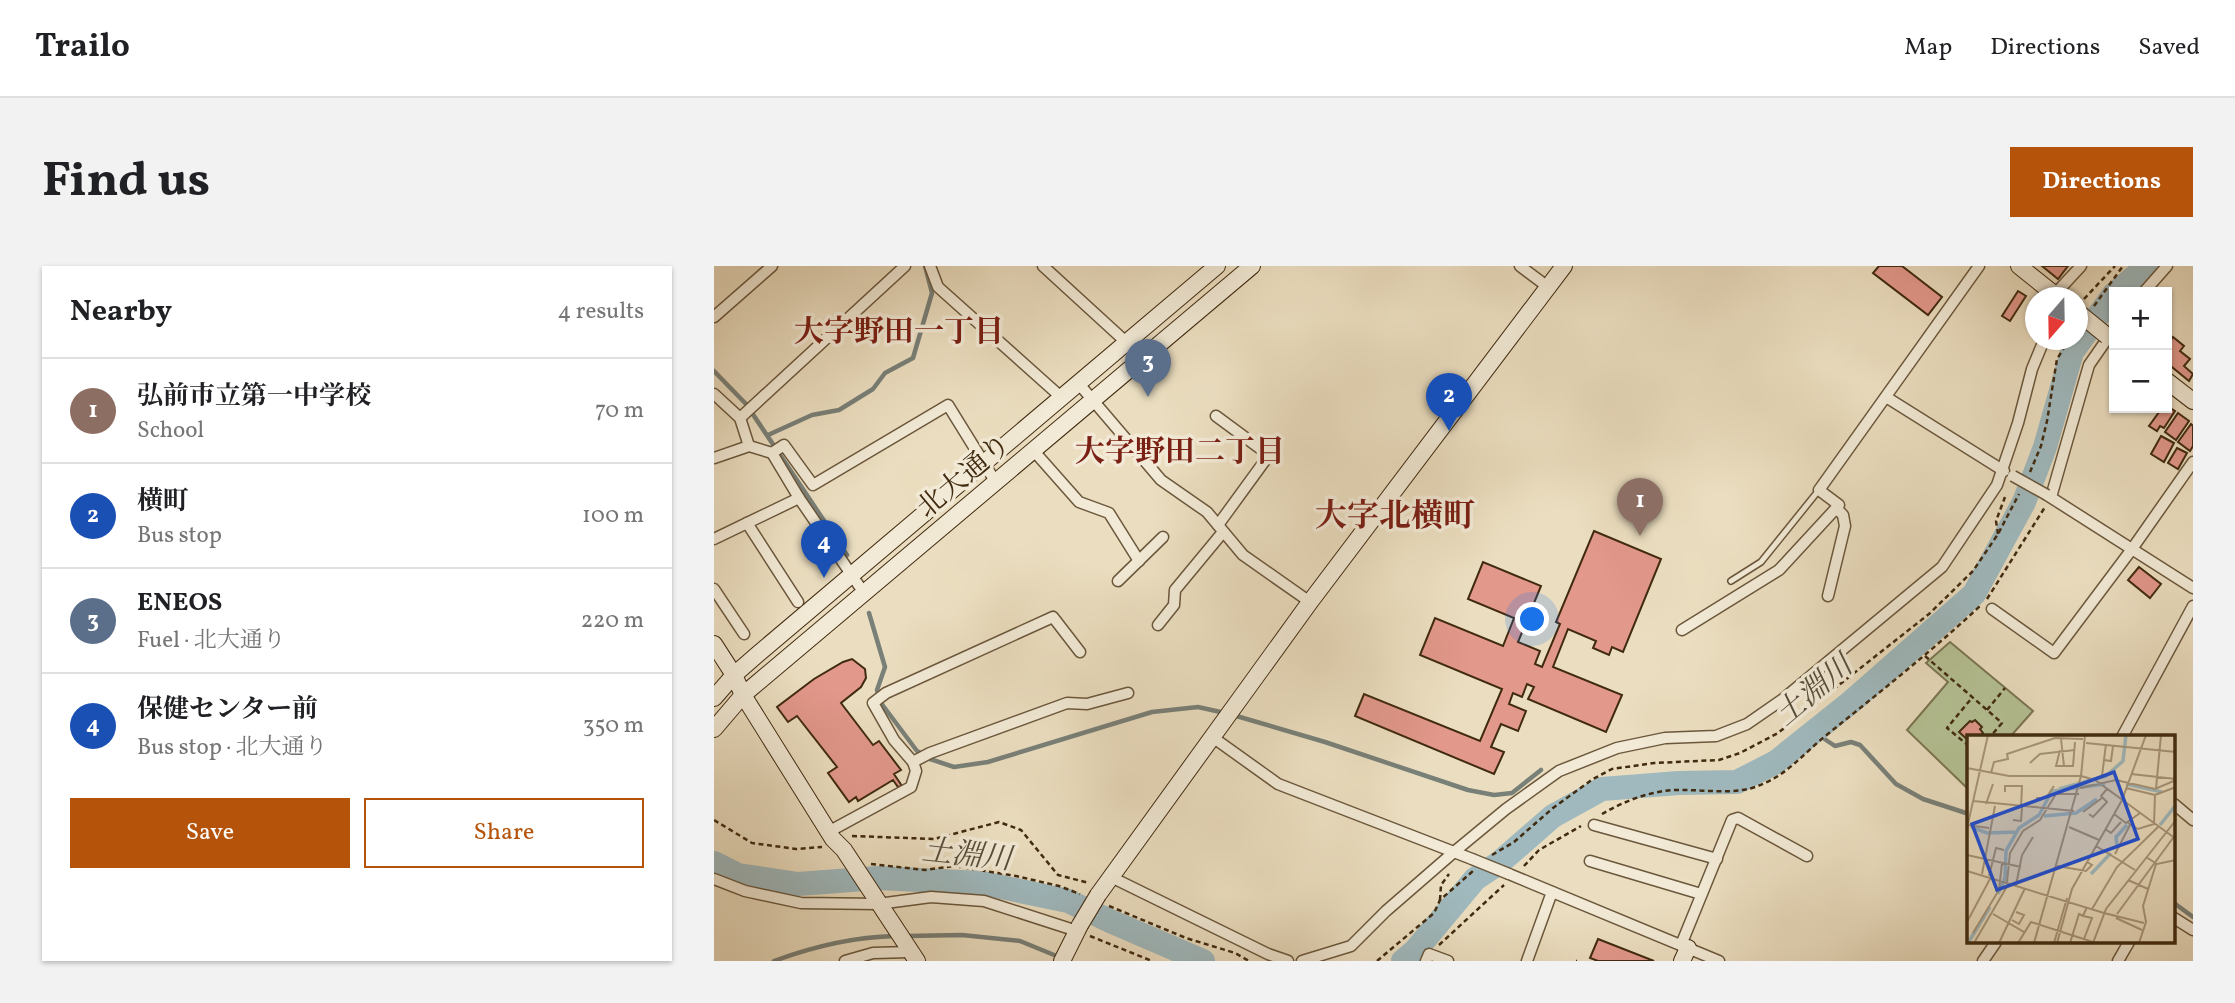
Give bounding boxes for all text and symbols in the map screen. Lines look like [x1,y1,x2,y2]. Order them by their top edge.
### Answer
text: Trailo [35,25,130,71]
text: Map [1904,31,1952,65]
text: Directions [1990,31,2100,65]
text: Saved [2138,31,2200,65]
button: Directions [2010,147,2193,217]
text: Find us [42,148,210,217]
north arrow [2025,287,2088,350]
map controls [2109,287,2172,413]
button: + [2109,287,2172,350]
text: Nearby [70,291,172,333]
text: 4 results [558,296,644,328]
district label: 大字野田一丁目 [794,312,1004,354]
pin: 3 [1125,339,1171,397]
button: − [2109,350,2172,413]
pin: 2 [1426,373,1472,431]
text: 弘前市立第一中学校 [137,379,371,415]
text: 1 [88,395,98,427]
text: 70 m [595,395,644,427]
text: School [137,415,204,447]
street label: 北大通り [909,426,1020,528]
district label: 大字野田二丁目 [1075,432,1285,474]
pin: 1 [1617,478,1663,536]
text: 横町 [137,484,189,520]
district label: 大字北横町 [1315,496,1475,540]
text: 2 [87,500,99,532]
text: 100 m [582,500,644,532]
text: Bus stop [137,520,222,552]
pin: 4 [801,520,847,578]
text: ENEOS [137,585,222,621]
your location [1515,602,1549,636]
text: 3 [87,605,99,637]
text: 220 m [581,605,644,637]
text: Fuel · 北大通り [137,625,286,657]
water label: 土淵川 [1766,645,1865,737]
text: 保健センター前 [137,692,318,728]
text: 4 [86,710,100,742]
text: 350 m [583,710,644,742]
text: Bus stop · 北大通り [137,732,328,764]
inset map [1967,735,2176,944]
button: Save [70,798,350,868]
button: Share [364,798,644,868]
water label: 土淵川 [920,830,1017,882]

